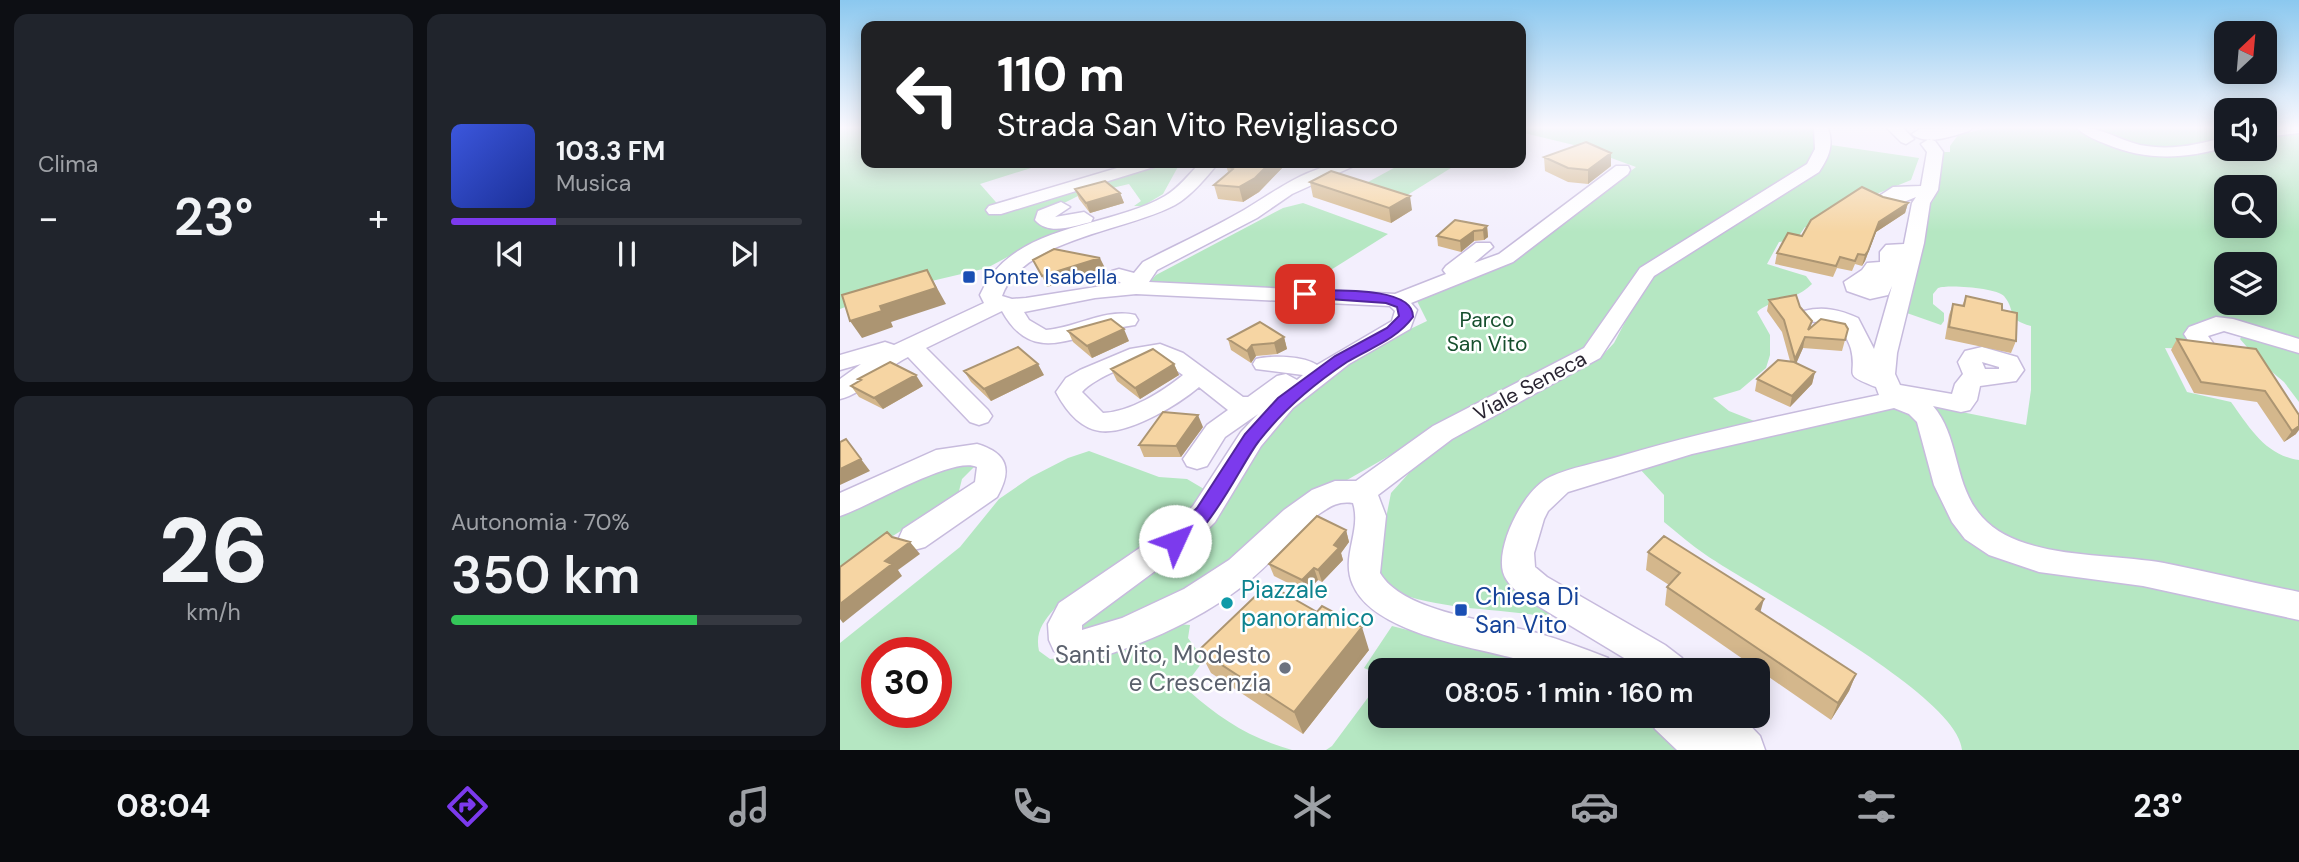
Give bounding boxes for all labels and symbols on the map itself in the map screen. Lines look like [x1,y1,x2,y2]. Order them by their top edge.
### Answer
north arrow [2214,21,2277,84]
place label: Ponte Isabella [983,263,1117,291]
pin [1275,264,1335,324]
marker: Ponte Isabella [961,269,977,285]
park label: Parco San Vito [1447,306,1527,358]
street label: Viale Seneca [1469,344,1591,428]
position arrow [1138,504,1212,578]
place label: Piazzale panoramico [1241,574,1374,633]
place label: Chiesa Di San Vito [1475,581,1579,640]
marker: Piazzale panoramico [1219,595,1235,611]
marker: Chiesa Di San Vito [1453,602,1469,618]
speed limit sign: 30 [861,637,952,728]
place label: Santi Vito, Modesto e Crescenzia [1055,639,1271,698]
marker: Santi Vito, Modesto e Crescenzia [1277,660,1293,676]

